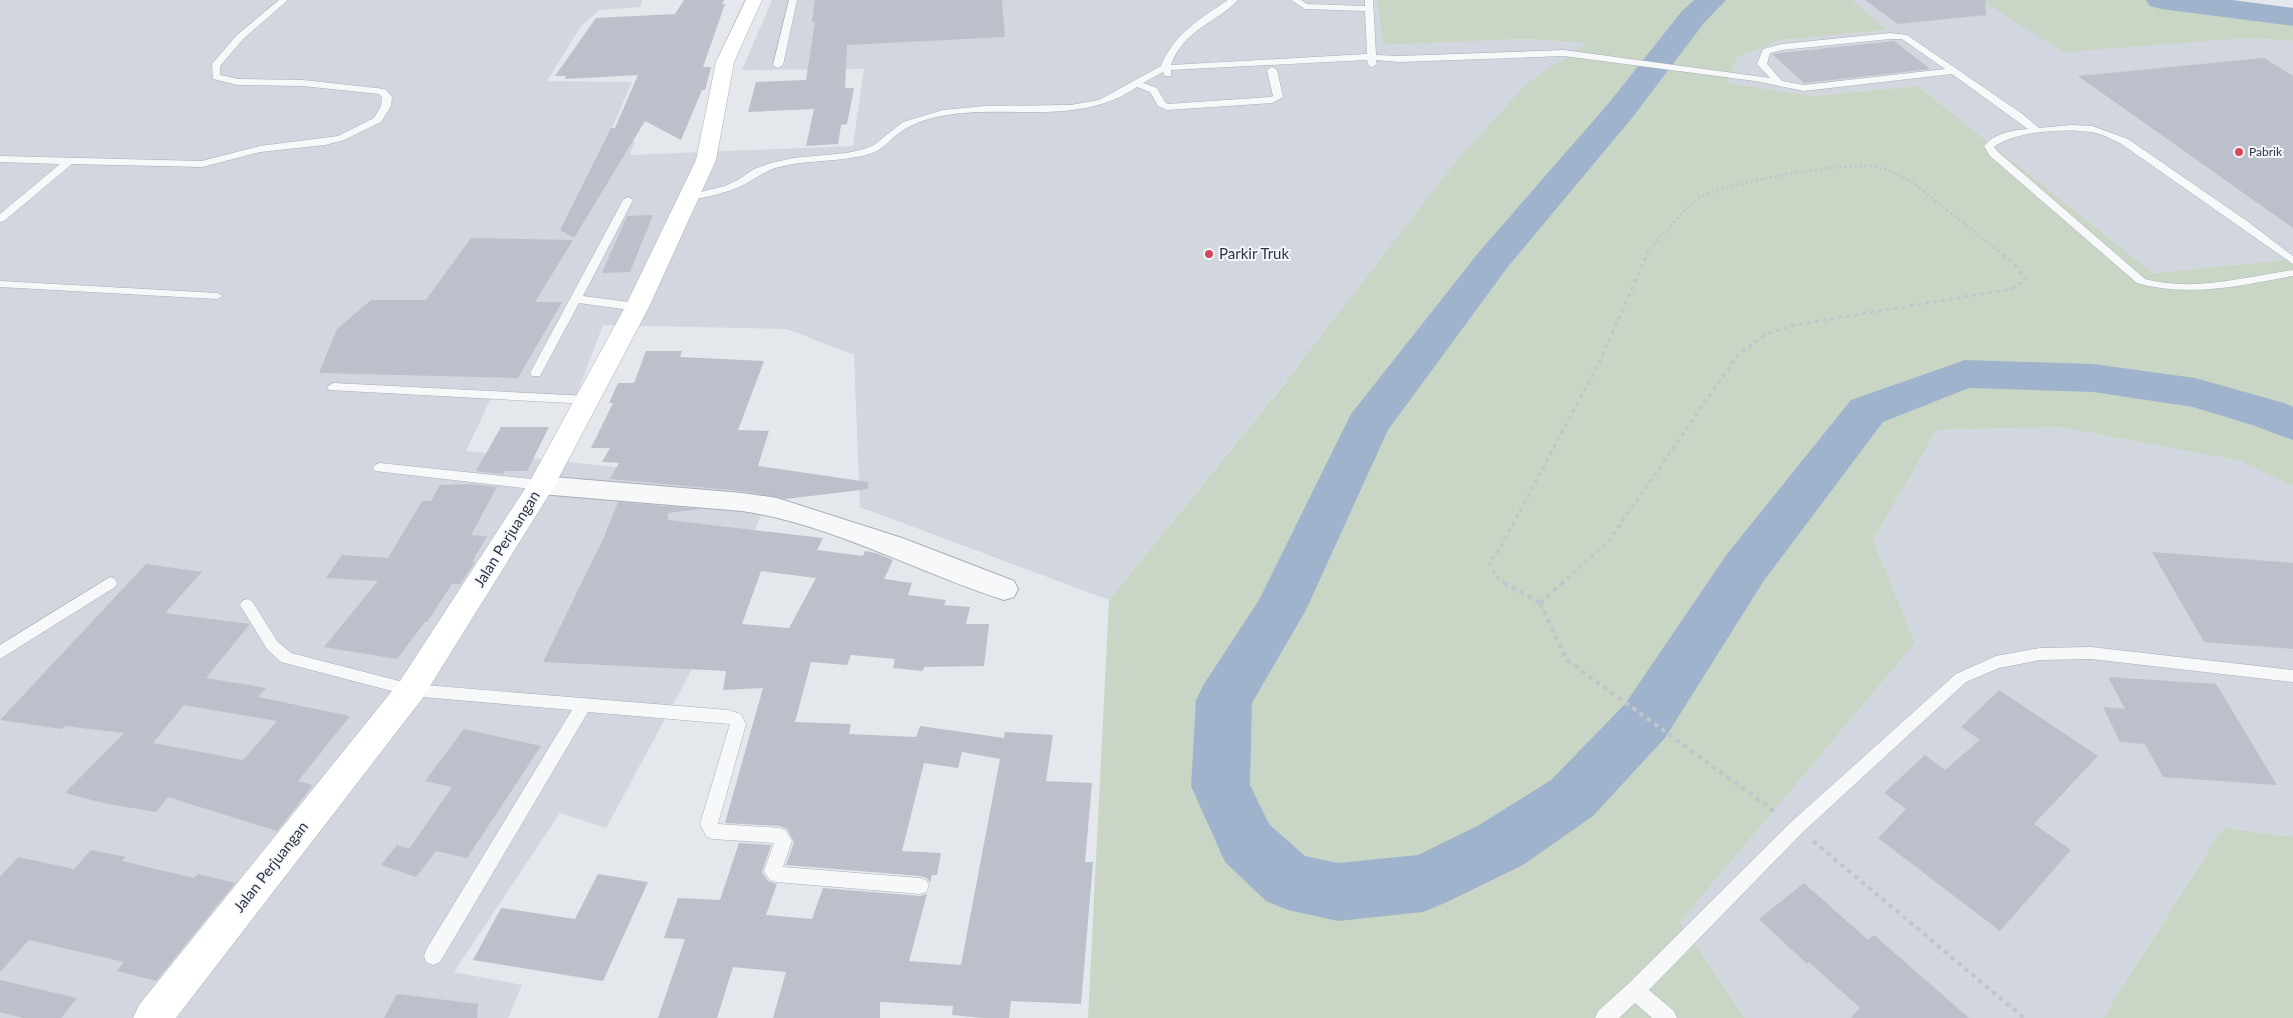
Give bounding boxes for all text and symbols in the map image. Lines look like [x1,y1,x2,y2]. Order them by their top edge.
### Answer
place label: Pabrik [2249,144,2283,159]
marker: Pabrik [2233,146,2245,158]
place label: Parkir Truk [1219,244,1289,262]
marker: Parkir Truk [1203,248,1215,260]
street label: Jalan Perjuangan [469,487,543,590]
street label: Jalan Perjuangan [229,817,311,915]

